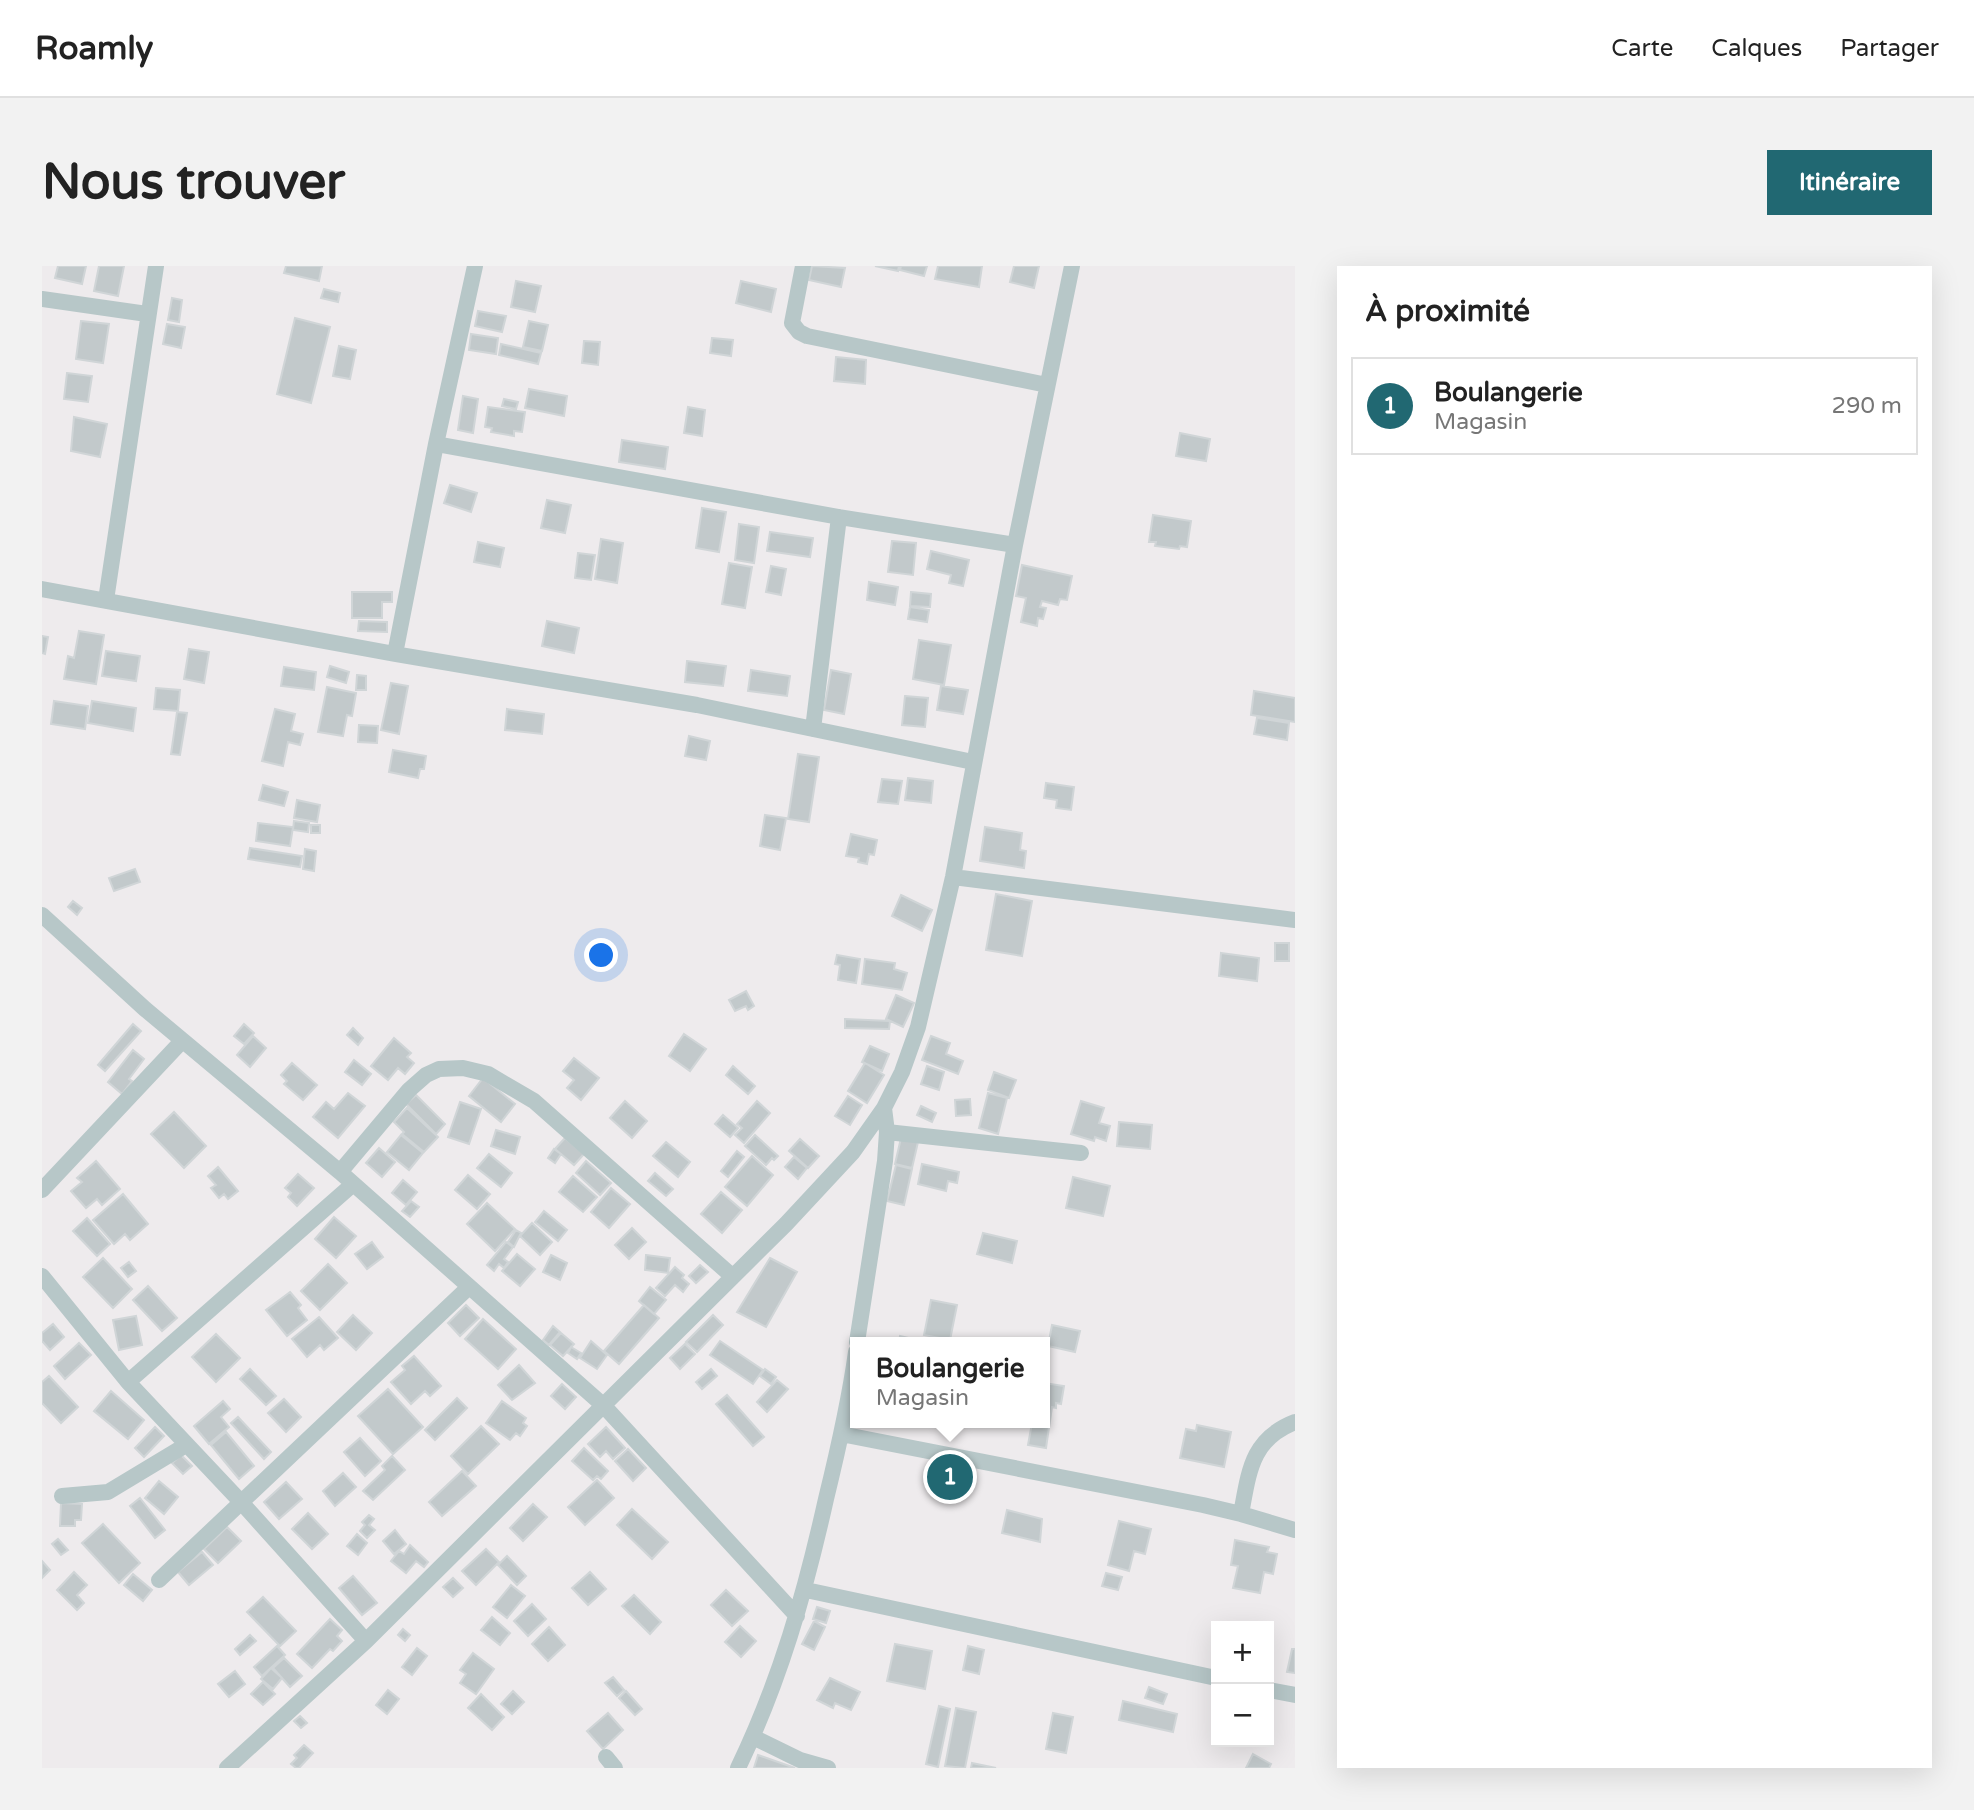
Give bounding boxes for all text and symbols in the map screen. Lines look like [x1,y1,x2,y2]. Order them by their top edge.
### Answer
text: Roamly [35,29,153,68]
text: Carte [1611,34,1673,63]
text: Calques [1711,34,1802,63]
text: Partager [1840,34,1939,63]
button: Itinéraire [1767,150,1932,215]
text: Nous trouver [42,153,345,212]
text: À proximité [1365,293,1530,330]
text: Boulangerie [1434,377,1583,408]
text: 1 [1383,392,1397,420]
text: 290 m [1832,392,1902,420]
text: Magasin [1434,408,1527,436]
your location [584,938,618,972]
popup [850,1337,1050,1428]
text: Boulangerie [876,1353,1024,1384]
text: Magasin [876,1384,969,1412]
pin: 1 [927,1451,973,1503]
map controls [1211,1621,1274,1747]
button: + [1211,1621,1274,1684]
button: − [1211,1684,1274,1747]

